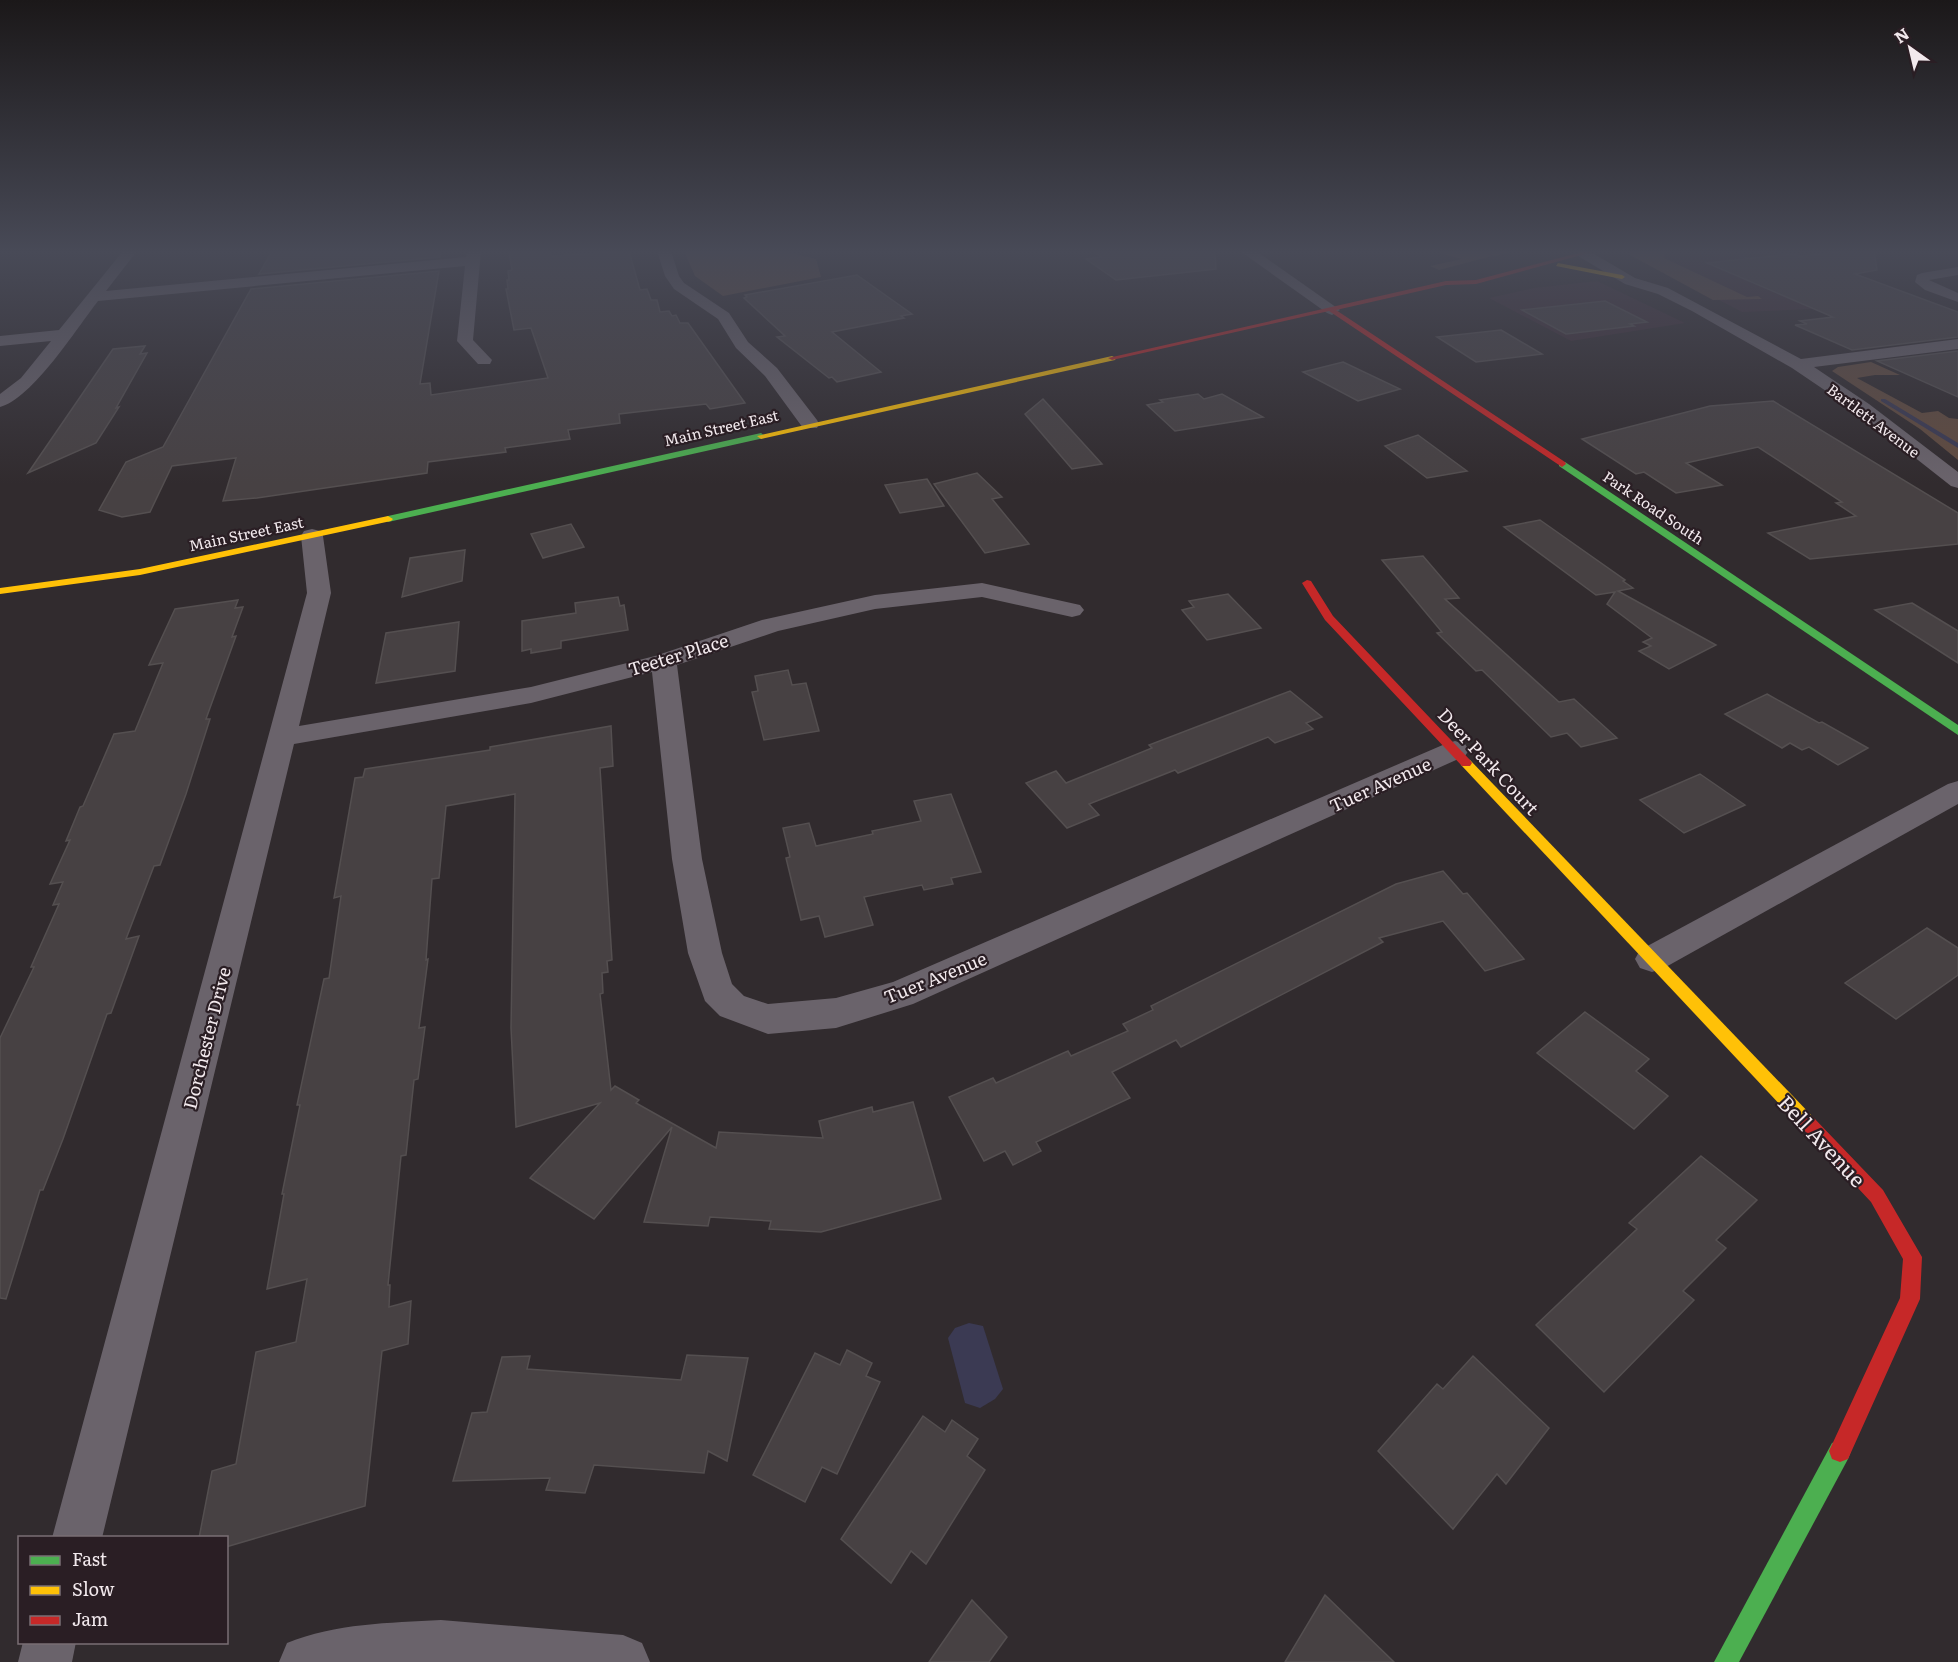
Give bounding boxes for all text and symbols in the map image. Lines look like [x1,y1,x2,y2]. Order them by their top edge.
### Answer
north arrow [1880,18,1940,78]
text: N [1889,21,1913,48]
street label: Bartlett Avenue [1823,377,1925,463]
street label: Main Street East [661,403,781,451]
street label: Park Road South [1599,464,1709,550]
street label: Main Street East [186,510,306,556]
street label: Teeter Place [625,626,731,682]
street label: Deer Park Court [1432,701,1546,821]
street label: Tuer Avenue [1325,750,1435,818]
street label: Tuer Avenue [879,944,991,1010]
street label: Dorchester Drive [175,964,237,1112]
street label: Bell Avenue [1772,1087,1874,1193]
legend [18,1536,228,1644]
text: Fast [72,1545,108,1572]
text: Slow [72,1575,115,1602]
text: Jam [72,1605,108,1632]

